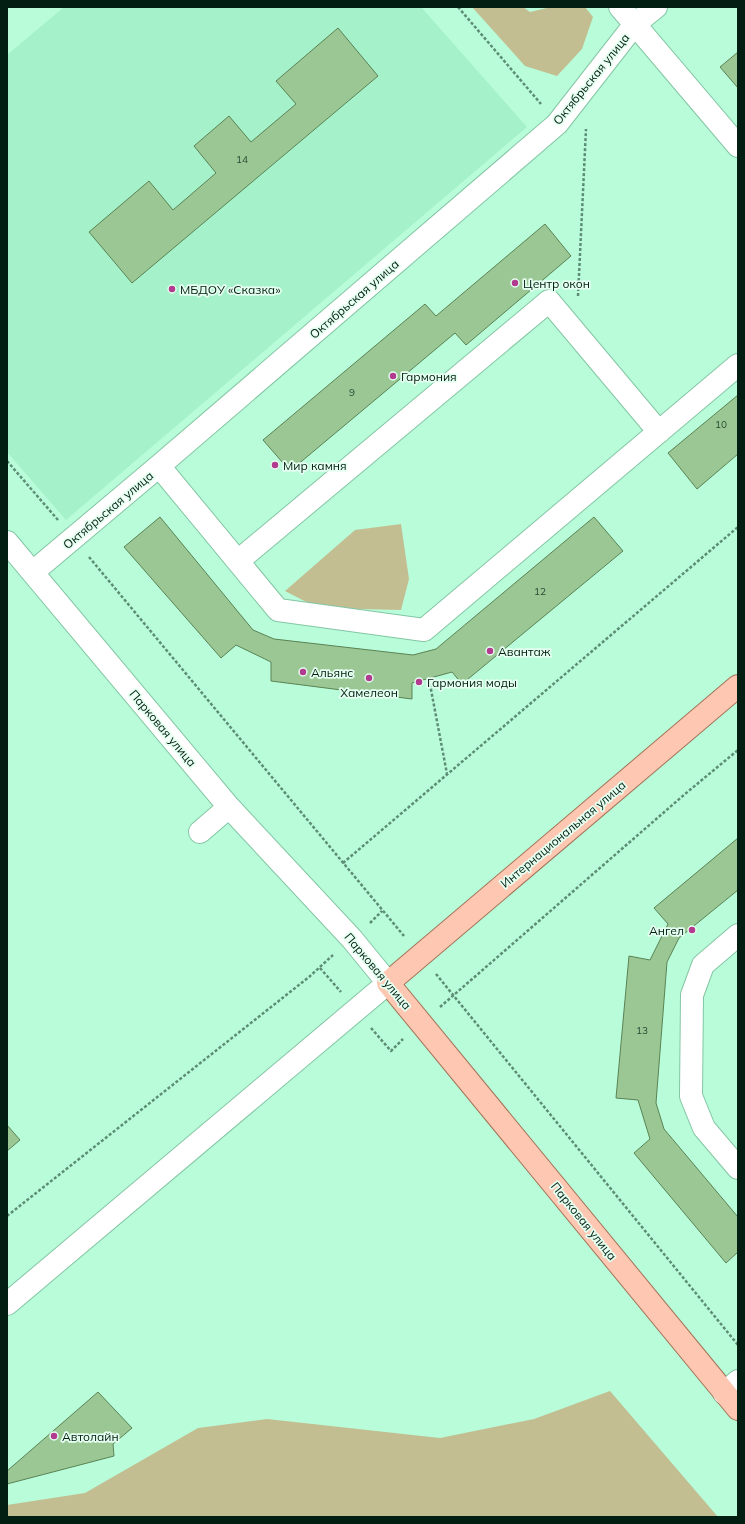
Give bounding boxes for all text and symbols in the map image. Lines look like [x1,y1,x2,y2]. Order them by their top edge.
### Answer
street label: Октябрьская улица [550,30,632,128]
house number: 14 [236,153,248,166]
street label: Октябрьская улица [306,256,402,342]
place label: Центр окон [523,276,590,291]
marker: Центр окон [510,278,520,288]
place label: МБДОУ «Сказка» [180,282,281,297]
marker: МБДОУ «Сказка» [167,284,177,294]
place label: Гармония [401,369,457,384]
marker: Гармония [388,371,398,381]
house number: 9 [349,386,355,399]
house number: 10 [715,418,727,431]
place label: Мир камня [283,458,347,473]
marker: Мир камня [270,460,280,470]
street label: Октябрьская улица [60,468,156,552]
house number: 12 [534,585,546,598]
place label: Авантаж [498,644,551,659]
marker: Авантаж [485,646,495,656]
place label: Альянс [311,665,353,680]
marker: Альянс [298,667,308,677]
marker: Хамелеон [364,673,374,683]
place label: Гармония моды [427,675,517,690]
marker: Гармония моды [414,677,424,687]
place label: Хамелеон [340,685,398,700]
street label: Парковая улица [126,686,200,770]
street label: Интернациональная улица [497,777,629,891]
place label: Ангел [649,923,684,938]
marker: Ангел [687,925,697,935]
street label: Парковая улица [341,929,415,1013]
house number: 13 [636,1024,648,1037]
street label: Парковая улица [548,1179,620,1263]
place label: Автолайн [62,1429,119,1444]
marker: Автолайн [49,1431,59,1441]

